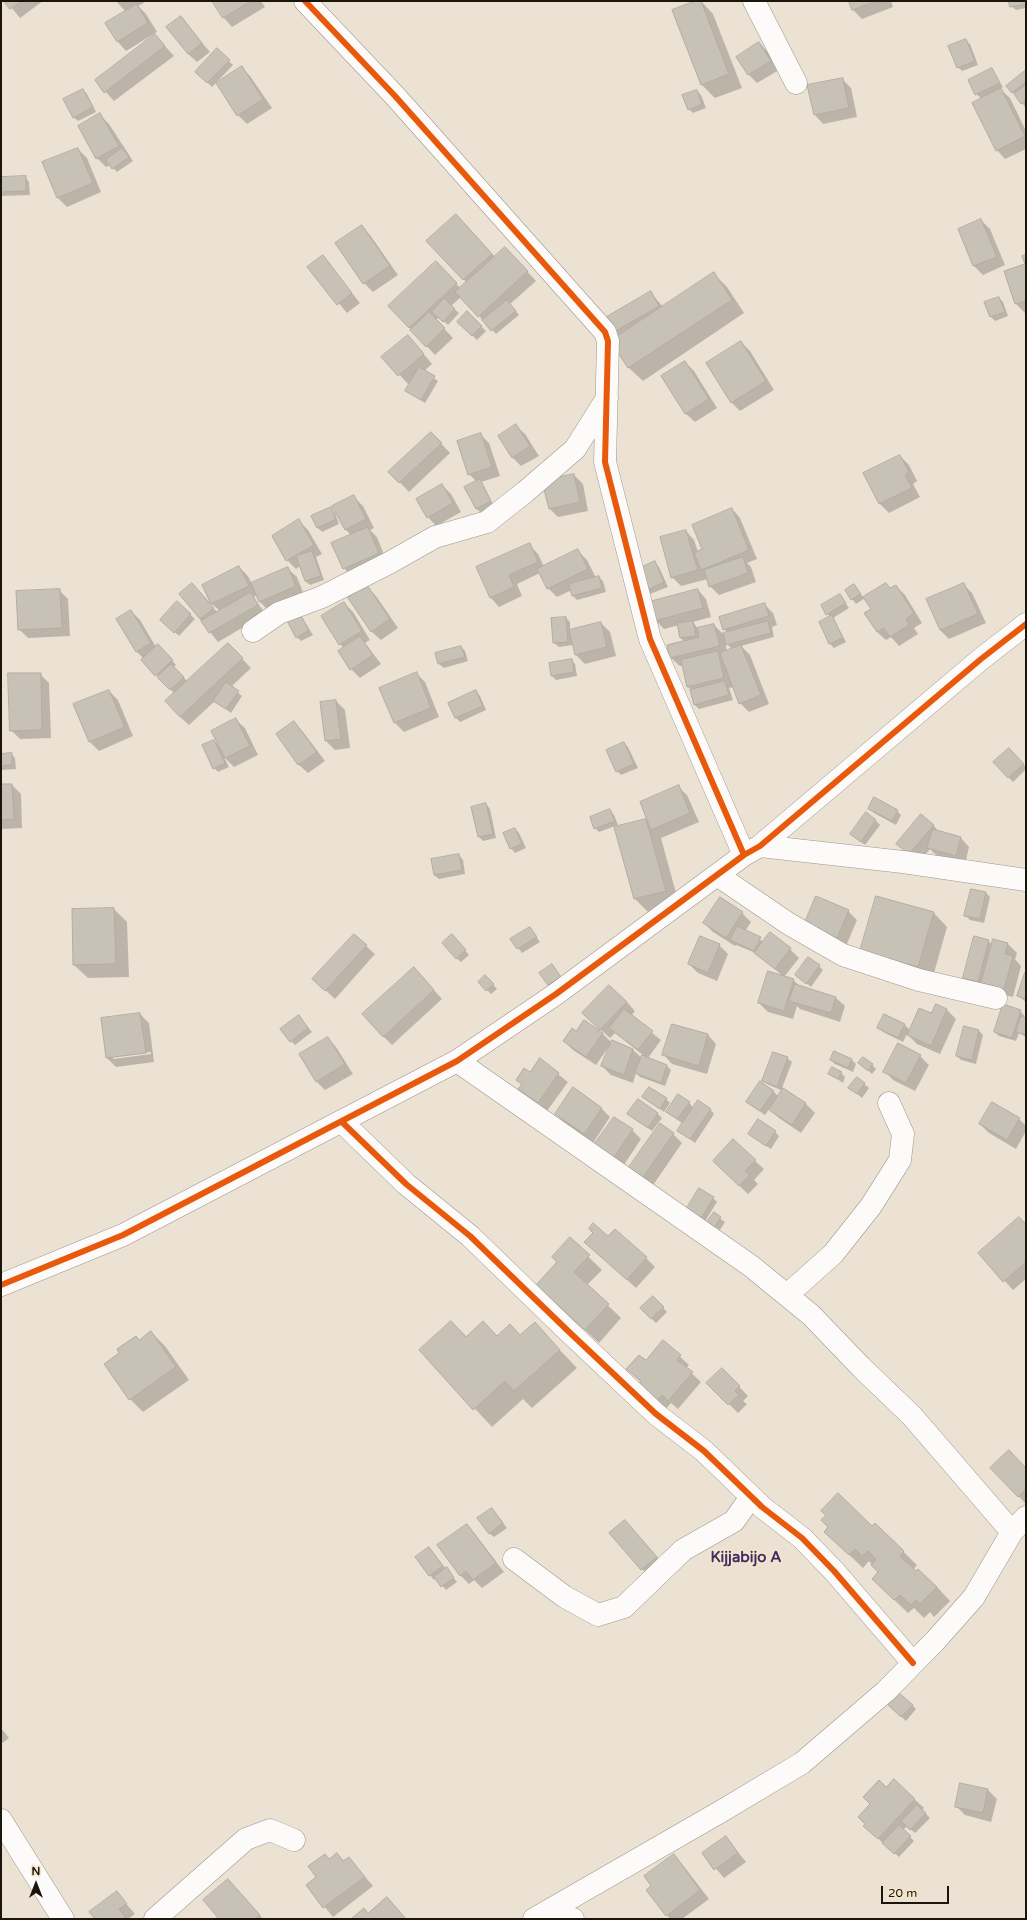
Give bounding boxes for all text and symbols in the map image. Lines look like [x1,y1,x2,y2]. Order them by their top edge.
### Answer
district label: Kijjabijo A [710,1549,782,1567]
north arrow [16,1864,56,1904]
text: N [32,1865,40,1878]
scale bar [883,1878,951,1904]
text: 20 m [888,1886,917,1900]

